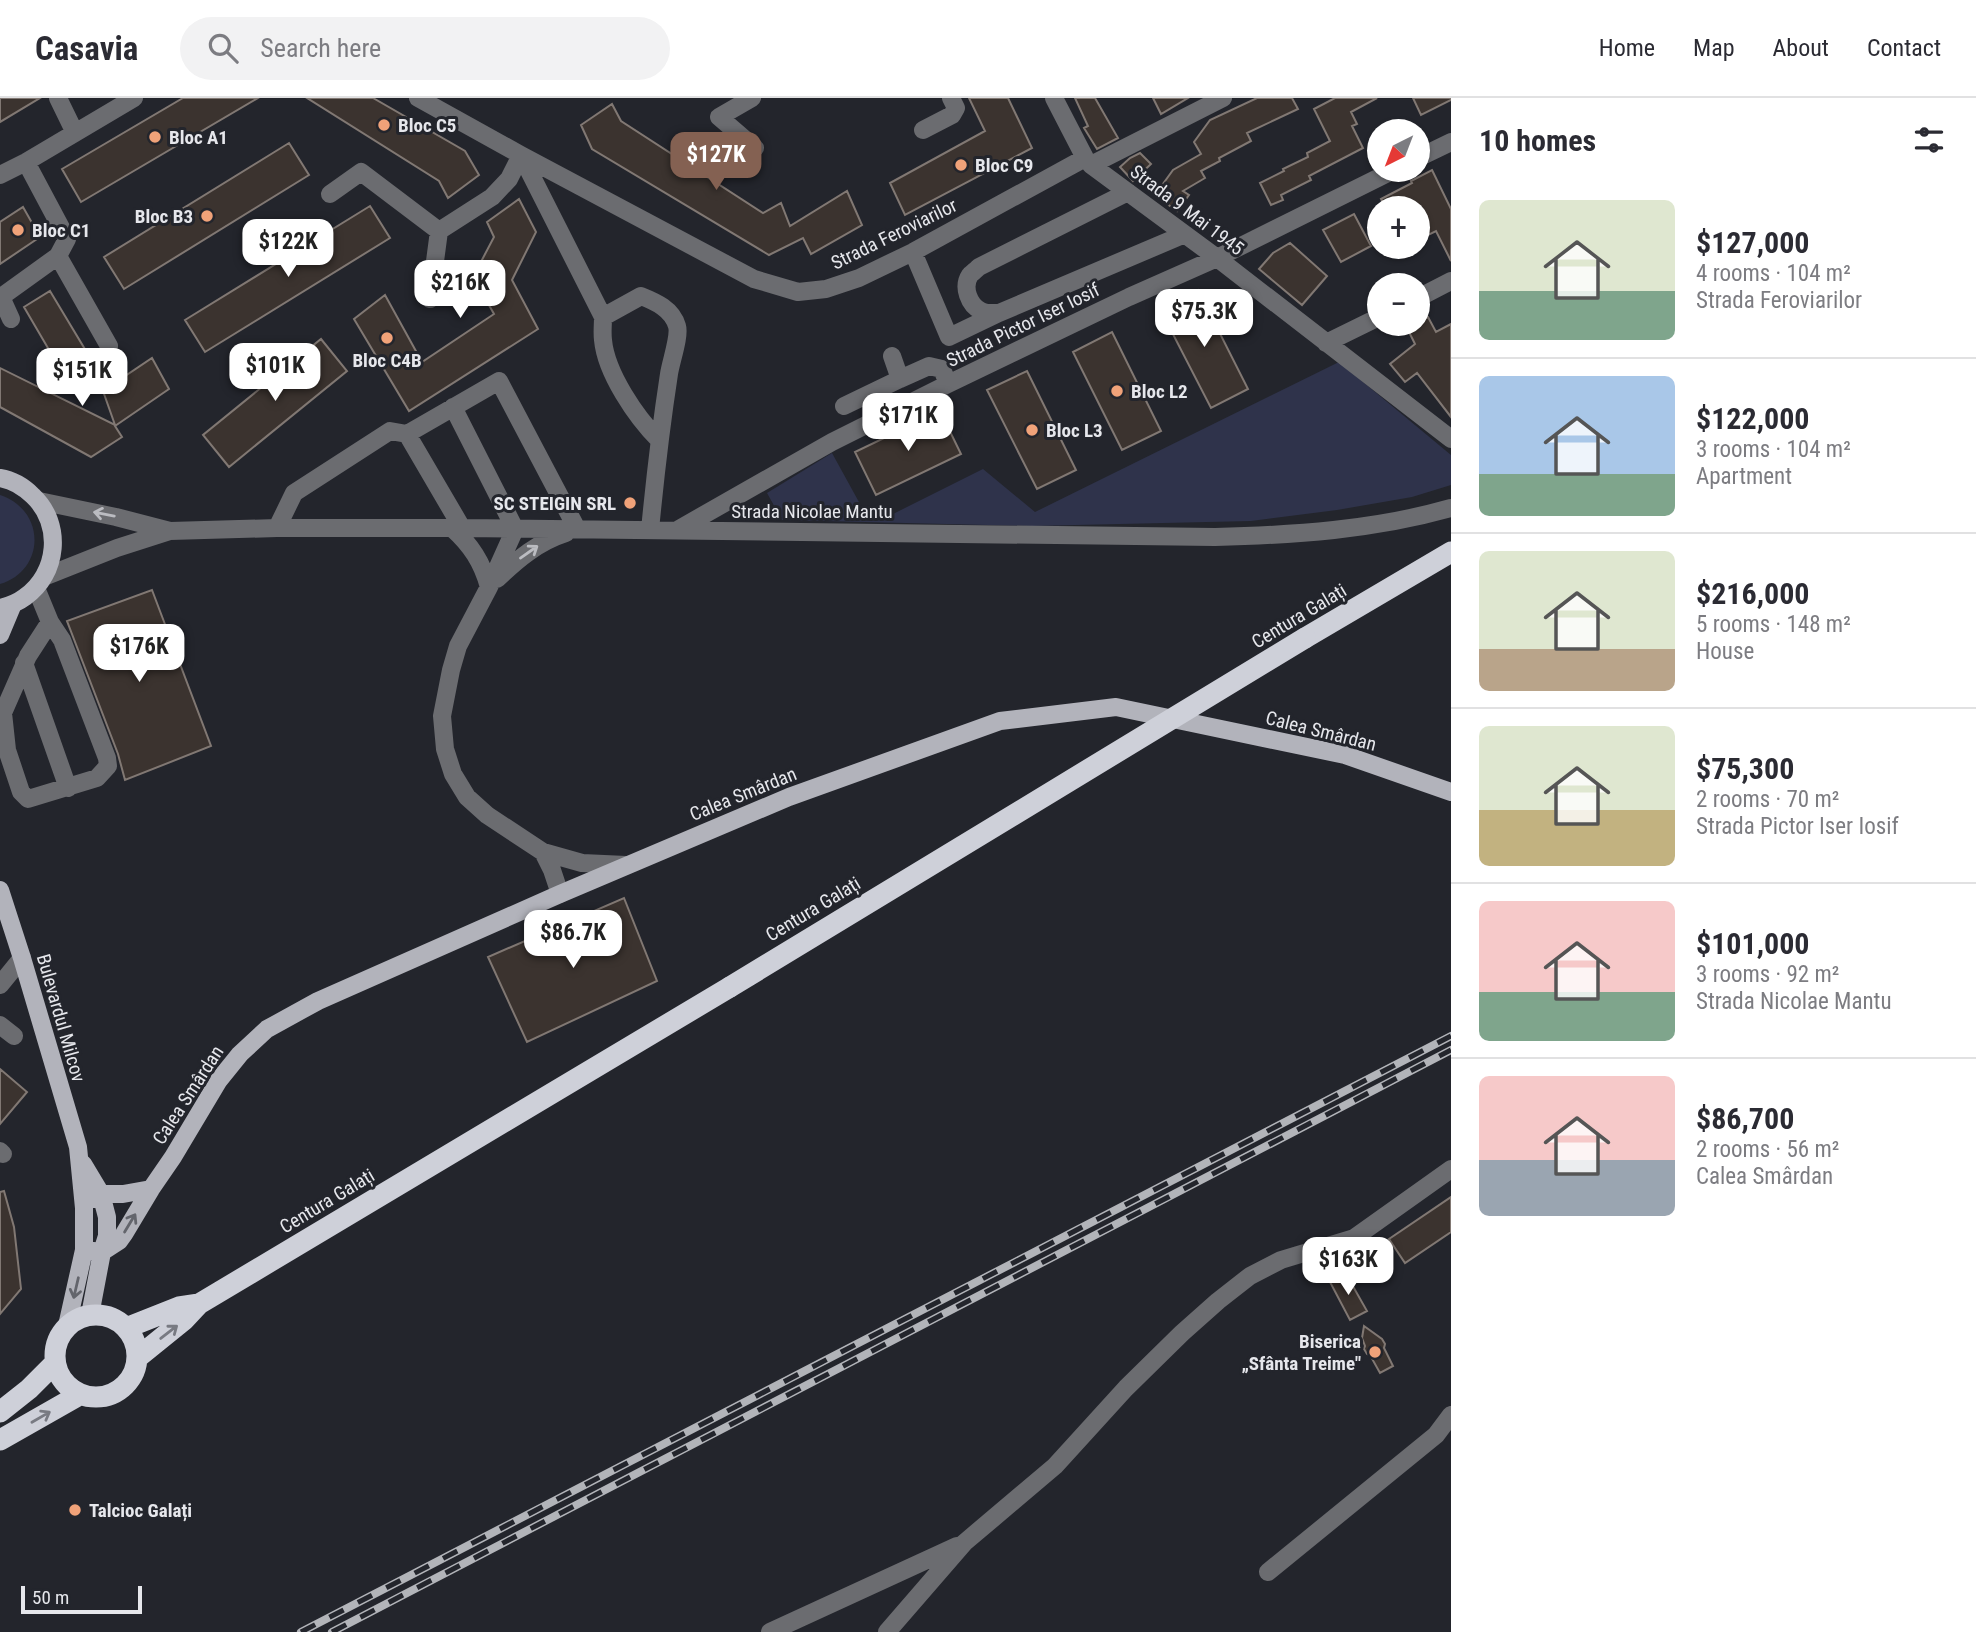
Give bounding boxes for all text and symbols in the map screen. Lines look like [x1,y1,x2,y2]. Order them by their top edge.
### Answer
search box [180,17,670,80]
text: Casavia [35,29,138,68]
icon: search [204,29,242,67]
text: Search here [260,33,381,63]
text: Home [1599,34,1655,62]
text: Map [1693,34,1735,62]
text: About [1773,34,1829,62]
text: Contact [1867,34,1941,62]
place label: Bloc C5 [398,114,456,137]
marker: Bloc C5 [376,117,392,133]
north arrow [1367,119,1430,182]
map controls [1367,119,1430,336]
icon: filters [1910,121,1948,159]
text: 10 homes [1479,123,1596,158]
place label: Bloc A1 [169,126,228,149]
marker: Bloc A1 [147,129,163,145]
pin: $127K [667,132,765,192]
text: $127K [686,141,746,168]
place label: Bloc C9 [975,154,1033,177]
marker: Bloc C9 [953,157,969,173]
street label: Strada 9 Mai 1945 [1126,160,1248,260]
street label: Strada Feroviarilor [827,194,961,274]
button: + [1367,196,1430,259]
place label: Bloc B3 [135,205,193,228]
marker: Bloc B3 [199,208,215,224]
place label: Bloc C1 [32,219,90,242]
pin: $122K [239,220,337,279]
marker: Bloc C1 [10,222,26,238]
text: $127,000 [1696,225,1809,260]
text: $122K [258,228,318,255]
icon: home [1535,228,1619,312]
pin: $216K [411,260,509,320]
text: 4 rooms · 104 m² [1696,260,1851,287]
text: $216K [430,269,490,296]
button: − [1367,273,1430,336]
street label: Strada Pictor Iser Iosif [943,278,1103,372]
text: Strada Feroviarilor [1696,287,1862,314]
pin: $75.3K [1147,289,1261,349]
text: $75.3K [1171,298,1237,325]
marker: Bloc C4B [379,330,395,346]
pin: $101K [226,344,324,403]
pin: $151K [33,348,131,408]
place label: Bloc C4B [352,349,422,372]
text: $101K [245,352,305,379]
text: $151K [52,357,112,384]
place label: Bloc L2 [1131,380,1188,403]
marker: Bloc L2 [1109,383,1125,399]
pin: $171K [859,394,957,453]
text: $122,000 [1696,401,1809,436]
text: $171K [878,402,938,429]
icon: home [1535,404,1619,488]
place label: Bloc L3 [1046,419,1103,442]
marker: Bloc L3 [1024,422,1040,438]
text: 3 rooms · 104 m² [1696,436,1851,463]
text: Apartment [1696,463,1792,490]
place label: SC STEIGIN SRL [493,492,616,515]
marker: SC STEIGIN SRL [622,495,638,511]
street label: Strada Nicolae Mantu [731,500,893,523]
one-way arrow [94,507,116,521]
one-way arrow [519,545,538,559]
text: $216,000 [1696,576,1809,611]
street label: Centura Galați [1247,579,1351,653]
icon: home [1535,579,1619,663]
text: 5 rooms · 148 m² [1696,611,1851,638]
pin: $176K [90,624,188,684]
text: $176K [109,633,169,660]
text: House [1696,638,1754,665]
street label: Calea Smârdan [1263,706,1379,756]
text: $75,300 [1696,751,1794,786]
icon: home [1535,754,1619,838]
street label: Calea Smârdan [686,762,800,826]
text: 2 rooms · 70 m² [1696,786,1839,813]
text: Strada Pictor Iser Iosif [1696,813,1899,840]
street label: Centura Galați [761,872,865,946]
pin: $86.7K [516,910,630,970]
text: $86.7K [540,919,606,946]
text: $101,000 [1696,926,1809,961]
icon: home [1535,929,1619,1013]
street label: Bulevardul Milcov [32,951,90,1085]
text: 3 rooms · 92 m² [1696,961,1839,988]
text: Strada Nicolae Mantu [1696,988,1892,1015]
street label: Calea Smârdan [148,1041,228,1149]
text: $86,700 [1696,1101,1794,1136]
icon: home [1535,1104,1619,1188]
text: 2 rooms · 56 m² [1696,1136,1839,1163]
text: Calea Smârdan [1696,1163,1833,1190]
street label: Centura Galați [275,1164,379,1238]
one-way arrow [123,1214,137,1234]
pin: $163K [1299,1238,1397,1297]
text: $163K [1318,1246,1378,1273]
one-way arrow [68,1276,82,1299]
one-way arrow [159,1325,177,1340]
place label: Biserica „Sfânta Treime" [1241,1330,1361,1375]
marker: Biserica „Sfânta Treime" [1367,1344,1383,1360]
one-way arrow [30,1410,50,1424]
place label: Talcioc Galați [89,1499,192,1522]
marker: Talcioc Galați [67,1502,83,1518]
scale bar [21,1583,142,1615]
text: 50 m [32,1586,69,1609]

